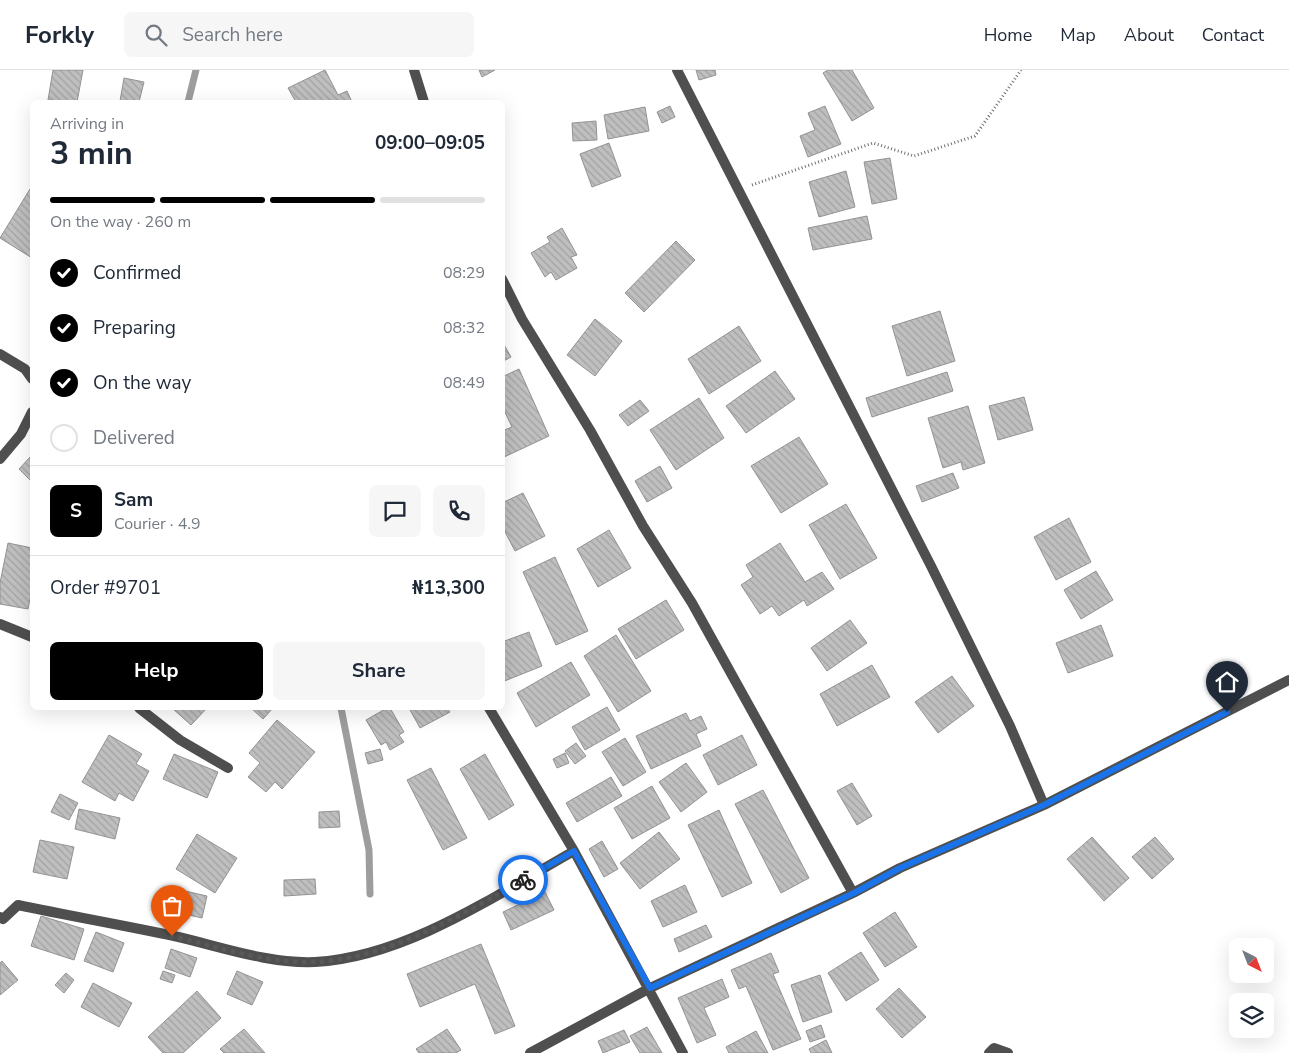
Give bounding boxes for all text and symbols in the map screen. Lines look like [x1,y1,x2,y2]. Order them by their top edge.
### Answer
search box [124,12,474,57]
text: Forkly [25,19,94,51]
icon: search [142,21,170,49]
text: Search here [182,22,283,48]
text: Home [984,23,1032,47]
text: Map [1060,23,1096,47]
text: About [1124,23,1174,47]
text: Contact [1202,23,1264,47]
text: Arriving in [50,113,124,135]
text: 09:00–09:05 [375,130,485,156]
text: 3 min [50,132,133,175]
text: On the way · 260 m [50,211,191,233]
icon: check [50,259,78,287]
text: Confirmed [93,260,181,286]
text: 08:29 [443,262,485,284]
icon: check [50,314,78,342]
text: Preparing [93,315,176,341]
text: 08:32 [443,317,485,339]
icon: check [50,369,78,397]
text: On the way [93,370,191,396]
text: 08:49 [443,372,485,394]
text: Delivered [93,425,175,451]
button: chat [369,485,421,537]
button: phone [433,485,485,537]
text: Sam [114,487,153,513]
text: S [70,498,82,524]
text: Courier · 4.9 [114,513,200,535]
text: Order #9701 [50,575,161,601]
text: ₦13,300 [412,575,485,601]
button: Help [50,642,263,700]
button: Share [273,642,485,700]
pin [1206,661,1248,712]
icon: home [1213,668,1241,696]
courier [498,855,548,905]
icon: bike [509,866,537,894]
pin [151,885,193,936]
icon: bag [158,892,186,920]
north arrow [1229,938,1274,982]
map controls [1229,938,1274,1038]
button: layers [1229,993,1274,1038]

